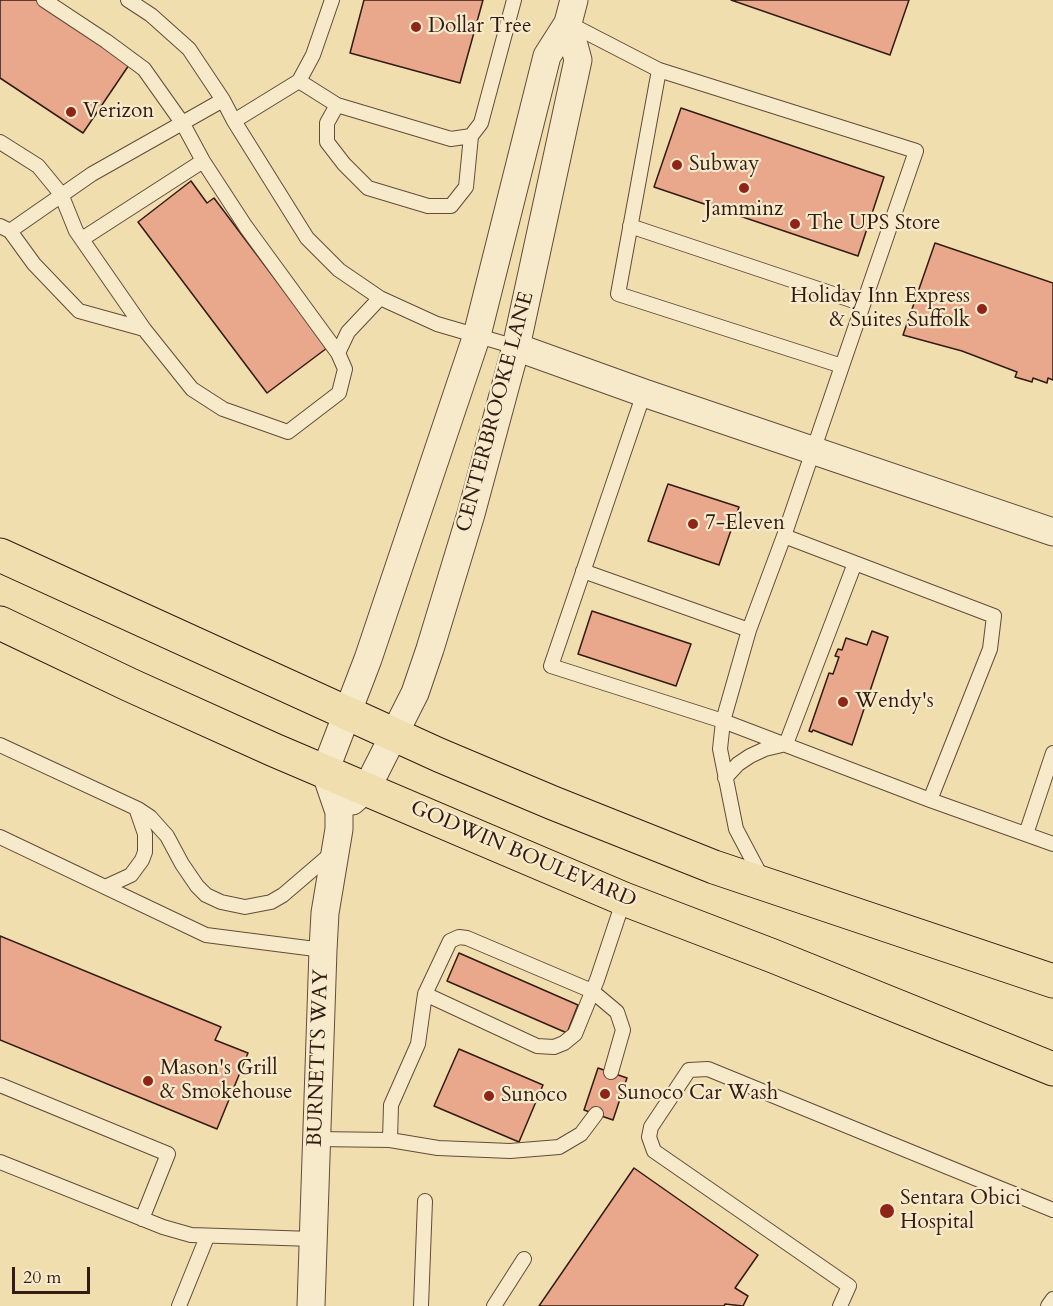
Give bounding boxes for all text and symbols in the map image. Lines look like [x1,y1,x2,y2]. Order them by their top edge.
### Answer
place label: Dollar Tree [428,14,532,40]
marker: Dollar Tree [409,20,423,34]
place label: Verizon [83,99,154,125]
marker: Verizon [64,105,78,119]
place label: Subway [689,152,759,178]
marker: Subway [670,158,684,172]
marker: Jamminz [737,181,751,195]
place label: Jamminz [705,197,783,223]
place label: The UPS Store [807,211,941,237]
marker: The UPS Store [788,217,802,231]
place label: Holiday Inn Express & Suites Suffolk [790,284,970,334]
street label: CENTERBROOKE LANE [452,289,540,535]
marker: Holiday Inn Express & Suites Suffolk [975,302,989,316]
place label: 7-Eleven [705,511,785,537]
marker: 7-Eleven [686,517,700,531]
place label: Wendy's [855,689,934,715]
marker: Wendy's [836,695,850,709]
street label: GODWIN BOULEVARD [406,796,640,914]
street label: BURNETTS WAY [303,969,335,1147]
place label: Mason's Grill & Smokehouse [160,1056,293,1106]
marker: Mason's Grill & Smokehouse [141,1074,155,1088]
place label: Sunoco Car Wash [617,1081,778,1107]
place label: Sunoco [501,1083,567,1109]
marker: Sunoco Car Wash [598,1087,612,1101]
marker: Sunoco [482,1089,496,1103]
place label: Sentara Obici Hospital [900,1186,1021,1236]
marker: Sentara Obici Hospital [878,1202,896,1220]
scale bar [15,1255,93,1293]
text: 20 m [23,1265,62,1290]

